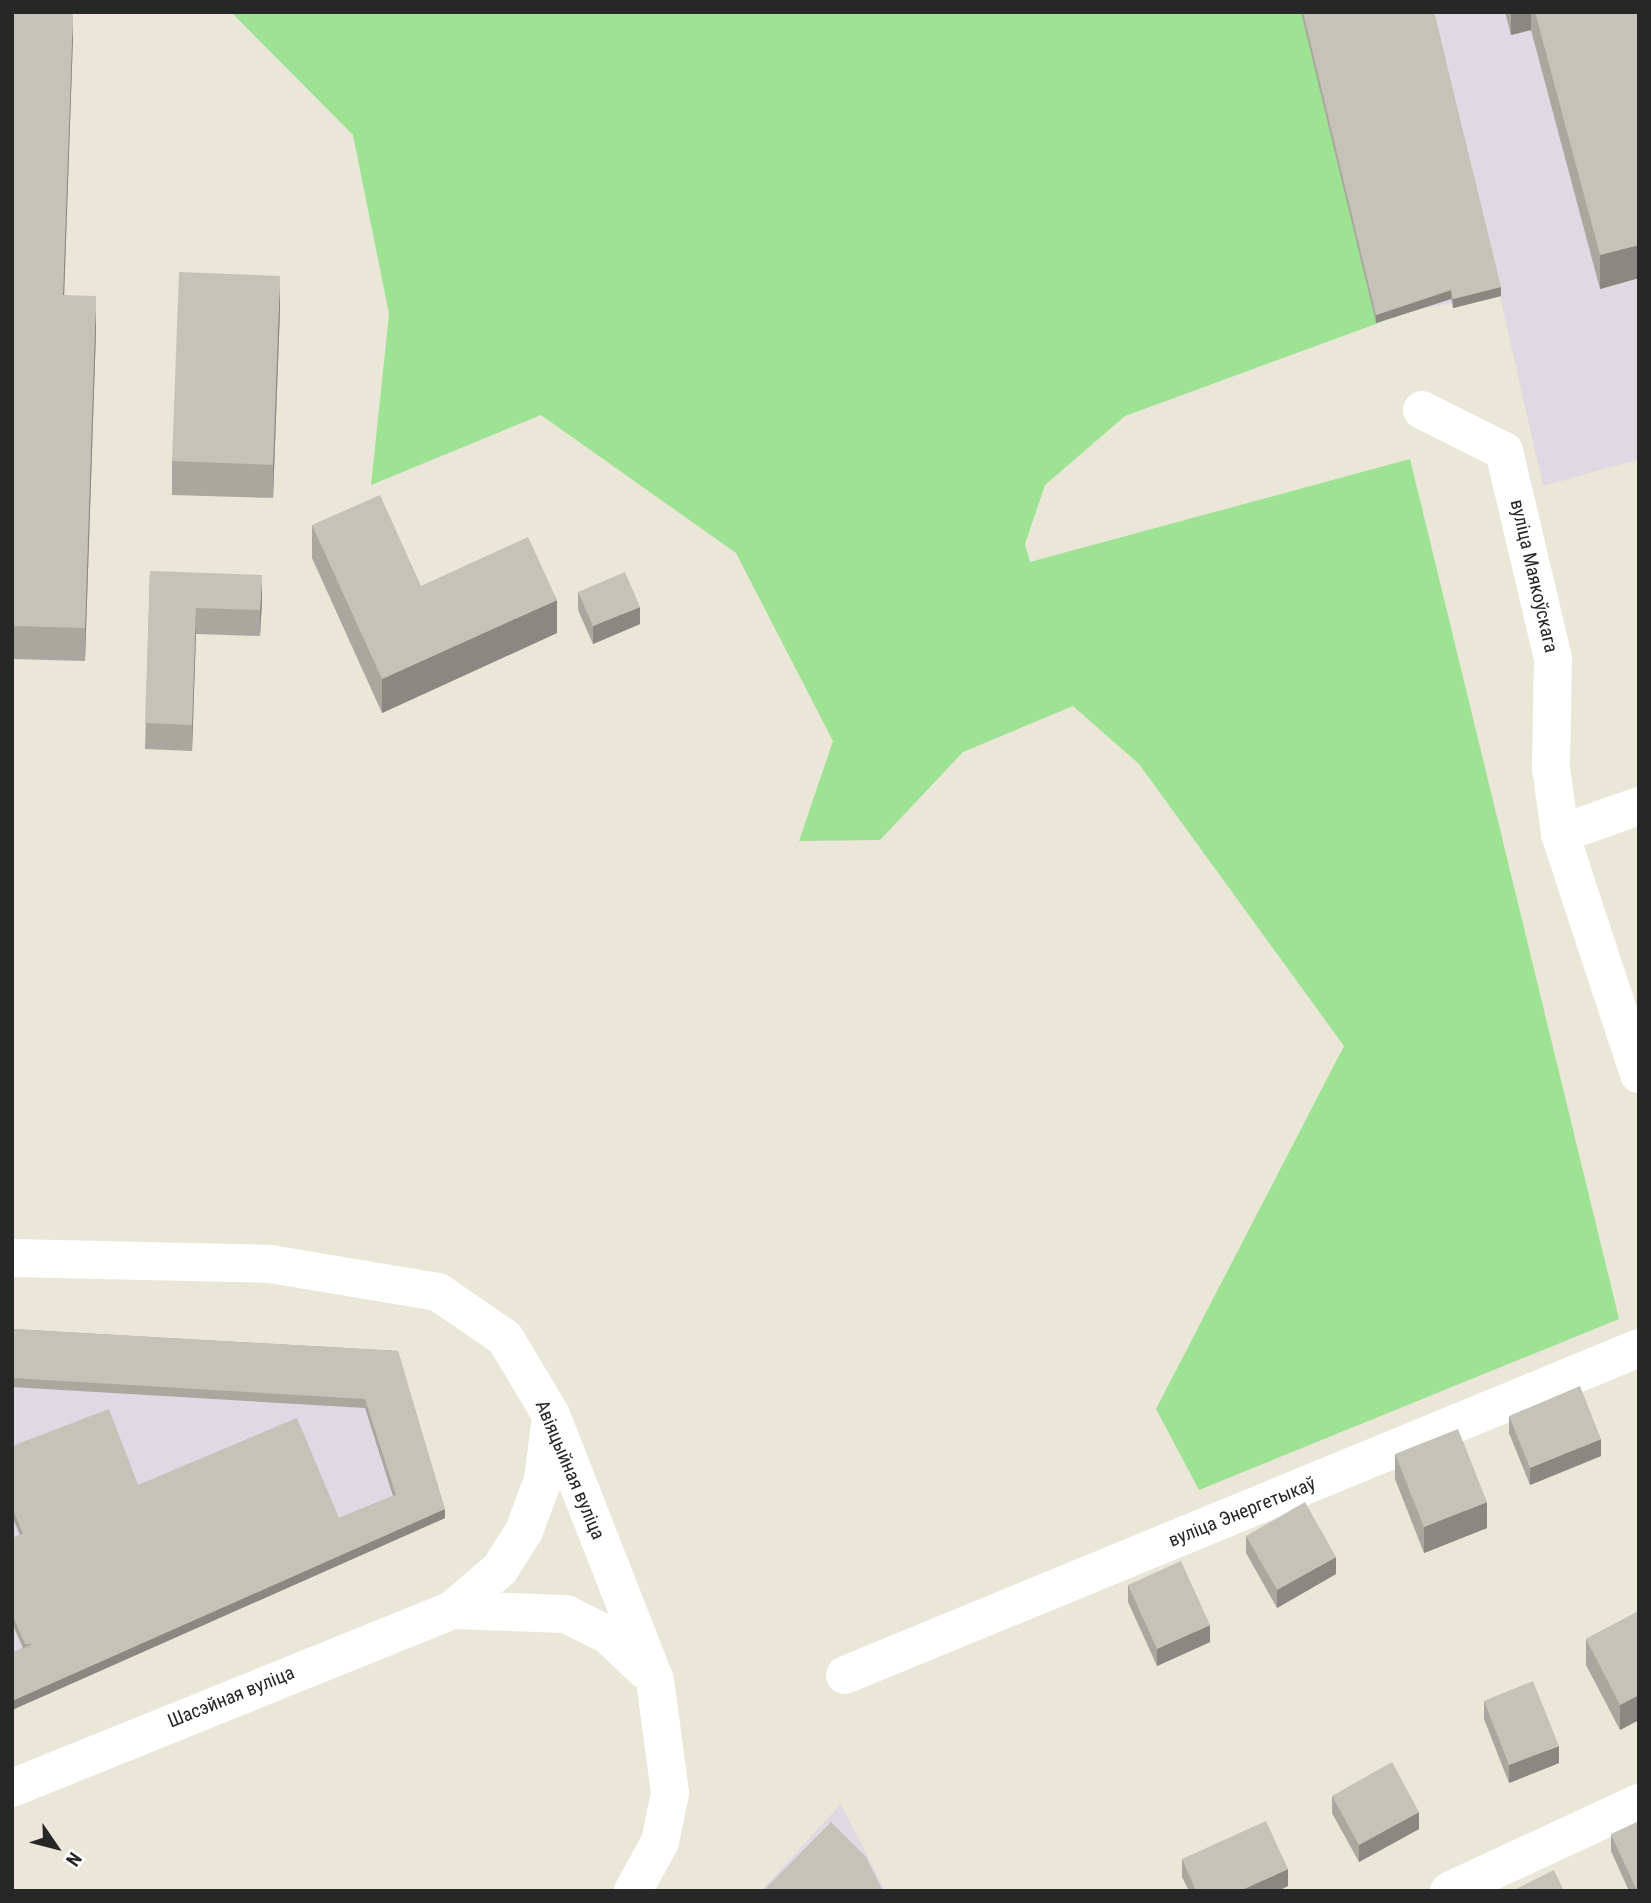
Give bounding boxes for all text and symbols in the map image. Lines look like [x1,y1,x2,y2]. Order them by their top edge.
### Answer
street label: вуліца Маякоўскага [1505,497,1563,655]
street label: Авіяцыйная вуліца [530,1397,610,1543]
street label: вуліца Энергетыкаў [1165,1472,1319,1552]
street label: Шасэйная вуліца [164,1661,298,1733]
north arrow [21,1812,91,1882]
text: N [61,1848,86,1871]

